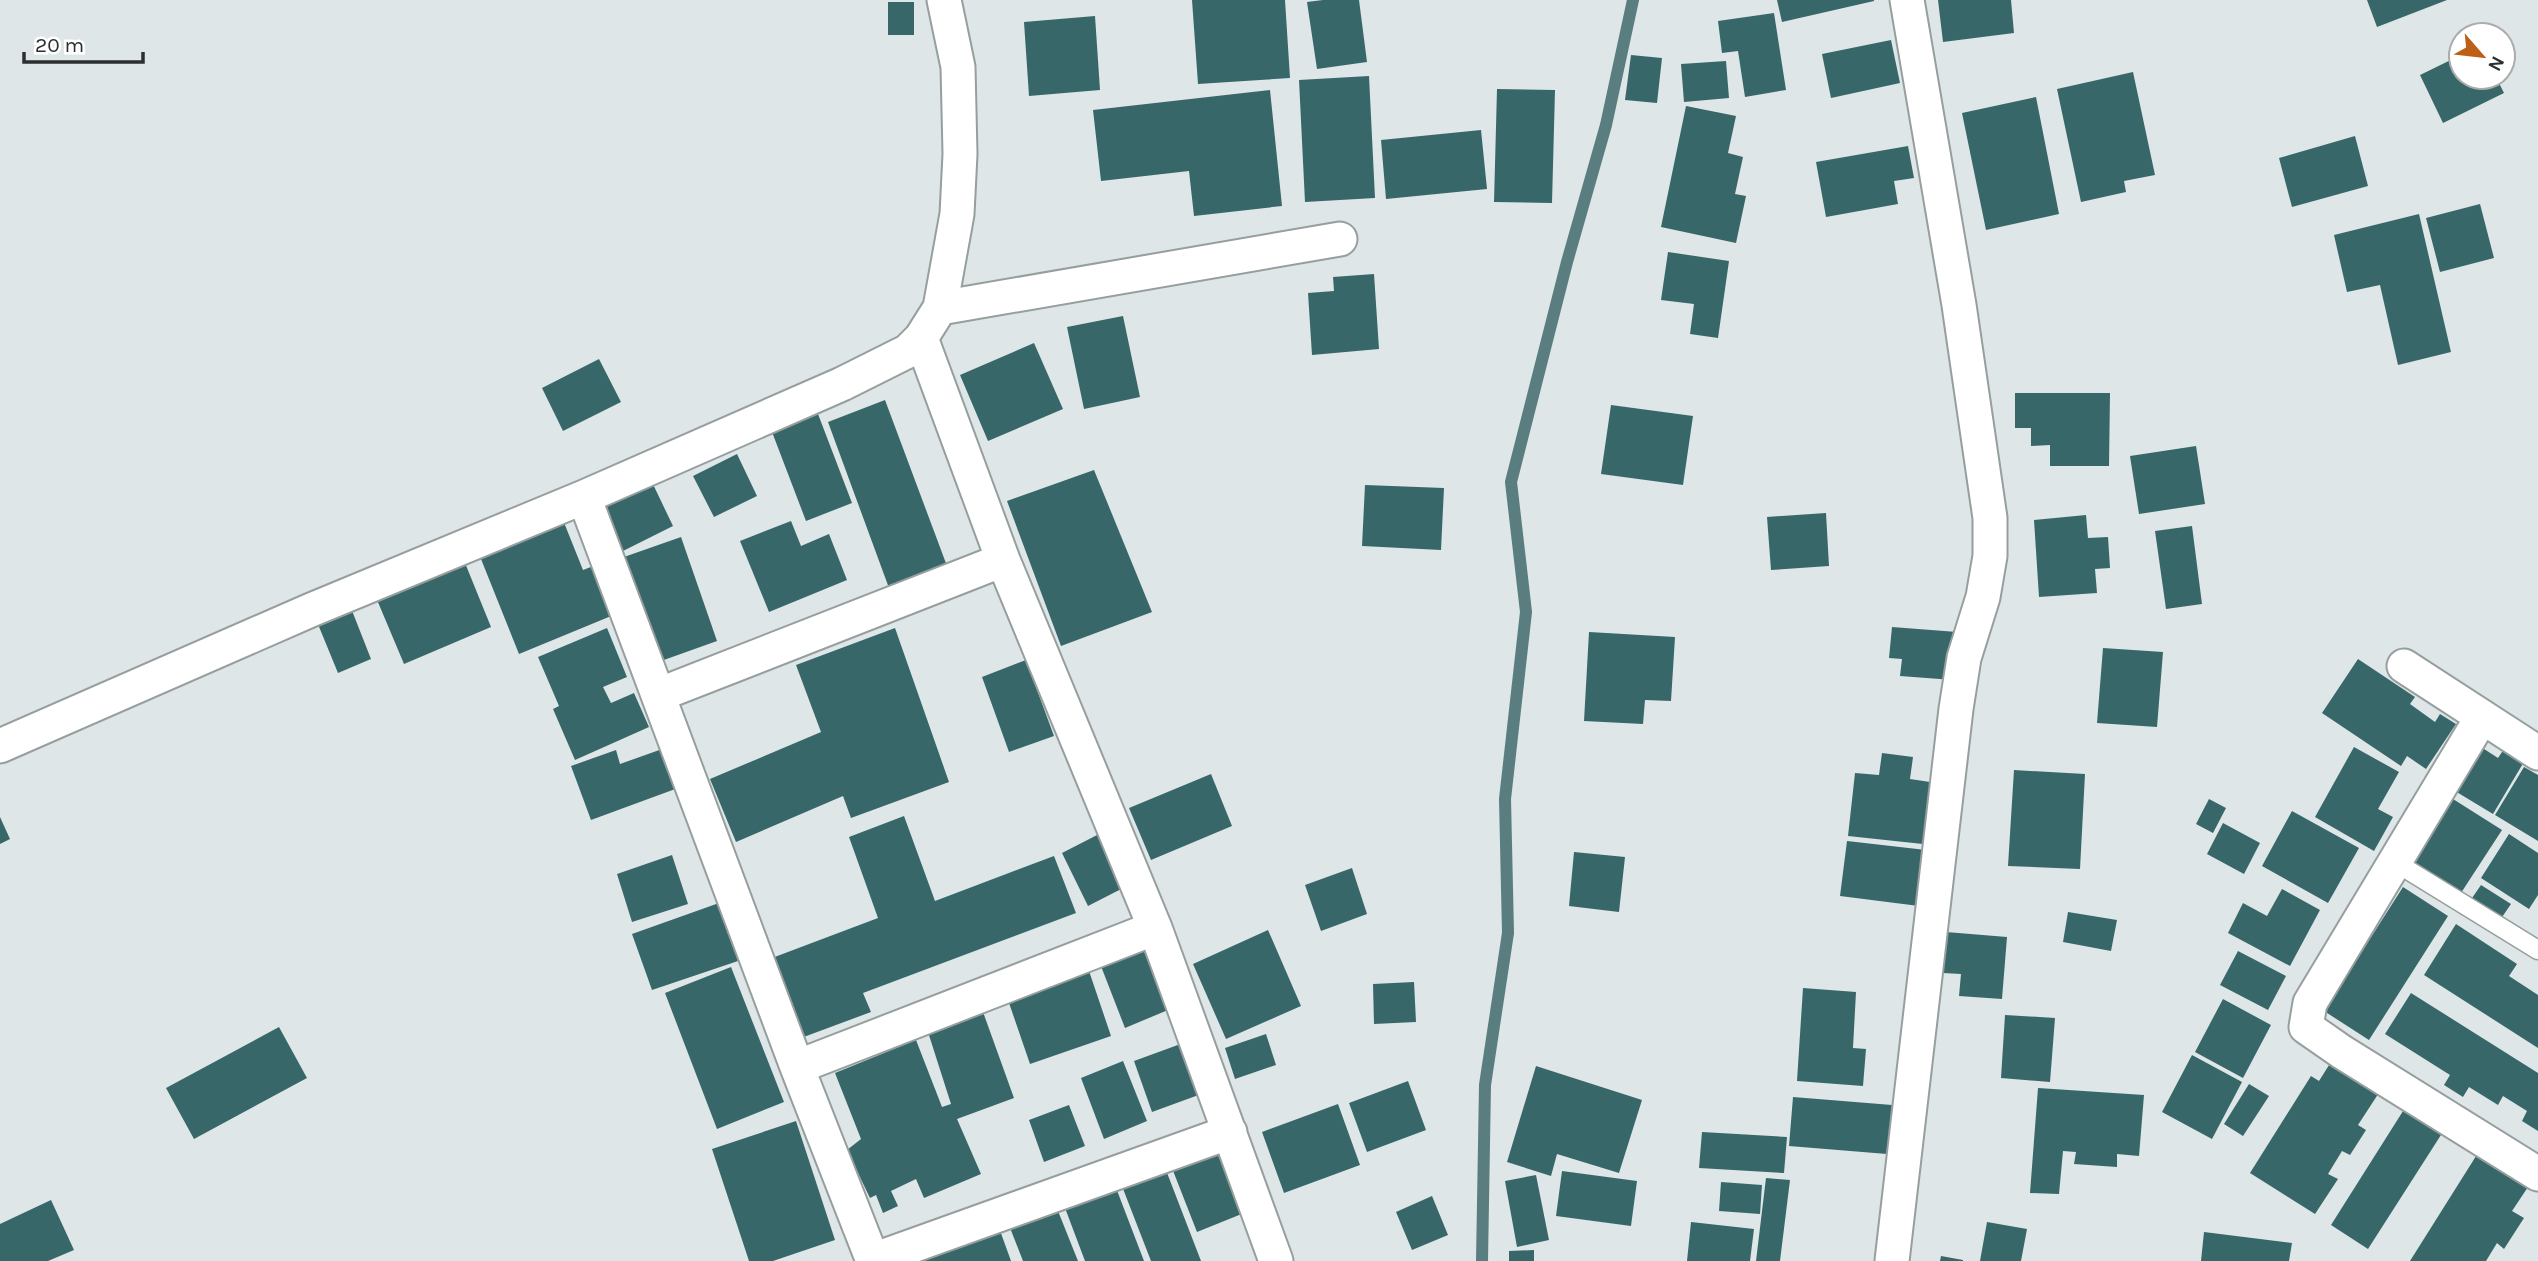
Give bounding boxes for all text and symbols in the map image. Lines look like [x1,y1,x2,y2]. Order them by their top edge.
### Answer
scale bar [24,21,144,65]
north arrow [2447,21,2517,91]
text: 20 m [35,33,84,57]
text: N [2483,52,2509,75]

